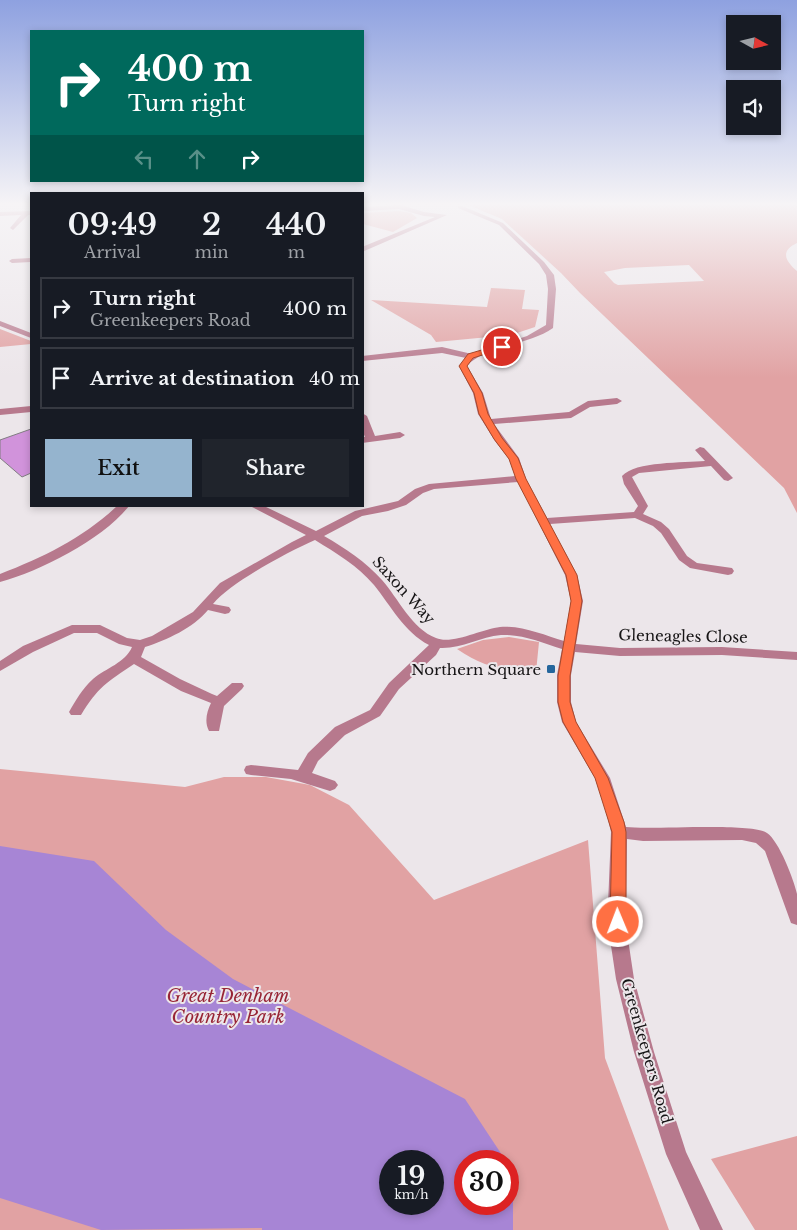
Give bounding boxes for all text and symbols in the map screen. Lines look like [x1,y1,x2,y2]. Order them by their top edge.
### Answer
north arrow [726,15,781,70]
map controls [726,15,781,135]
text: 400 m [128,47,252,90]
icon: right [45,50,110,115]
button: sound [726,80,781,135]
text: Turn right [128,90,246,117]
icon: left [130,145,158,173]
icon: ahead [183,145,211,173]
icon: right [236,145,264,173]
text: 09:49 [67,206,157,243]
text: 2 [202,206,221,243]
text: 440 [266,206,327,243]
text: Arrival [84,242,141,262]
text: min [195,242,228,262]
text: m [288,242,305,262]
text: Turn right [90,287,196,310]
icon: right [47,294,75,322]
text: 400 m [283,297,347,320]
text: Greenkeepers Road [90,310,250,330]
pin [481,326,523,368]
icon: arrive [488,333,516,361]
icon: arrive [47,364,75,392]
text: Arrive at destination [90,367,294,390]
text: 40 m [309,367,360,390]
button: Exit [45,439,192,497]
button: Share [202,439,349,497]
street label: Saxon Way [369,552,440,628]
street label: Gleneagles Close [618,625,748,647]
place label: Northern Square [411,660,541,679]
marker: Northern Square [545,663,557,675]
position arrow [591,895,643,947]
street label: Greenkeepers Road [617,976,677,1126]
park label: Great Denham Country Park [167,985,290,1028]
speed limit sign: 30 [454,1150,519,1215]
text: 19 [398,1161,425,1192]
text: km/h [394,1187,429,1202]

